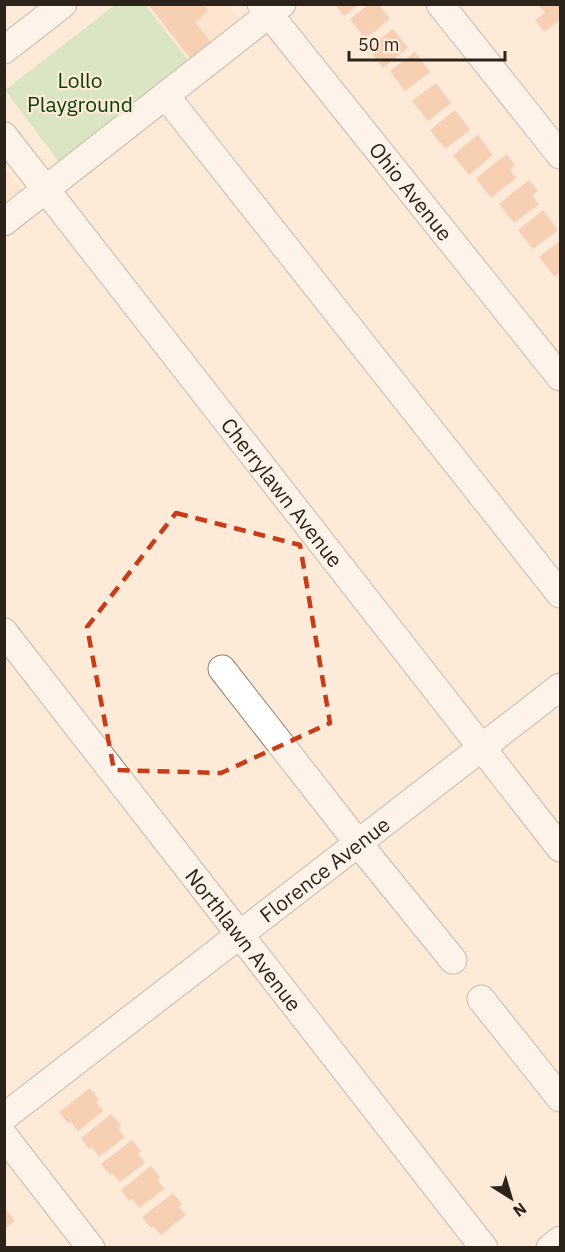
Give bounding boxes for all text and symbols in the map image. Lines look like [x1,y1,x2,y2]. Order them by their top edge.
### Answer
scale bar [349,24,505,62]
text: 50 m [358,33,400,56]
park label: Lollo Playground [27,66,133,118]
street label: Ohio Avenue [363,136,459,246]
street label: Cherrylawn Avenue [215,412,349,573]
street label: Florence Avenue [254,810,395,928]
street label: Northlawn Avenue [179,862,308,1017]
north arrow [481,1168,541,1228]
text: N [509,1199,531,1221]

